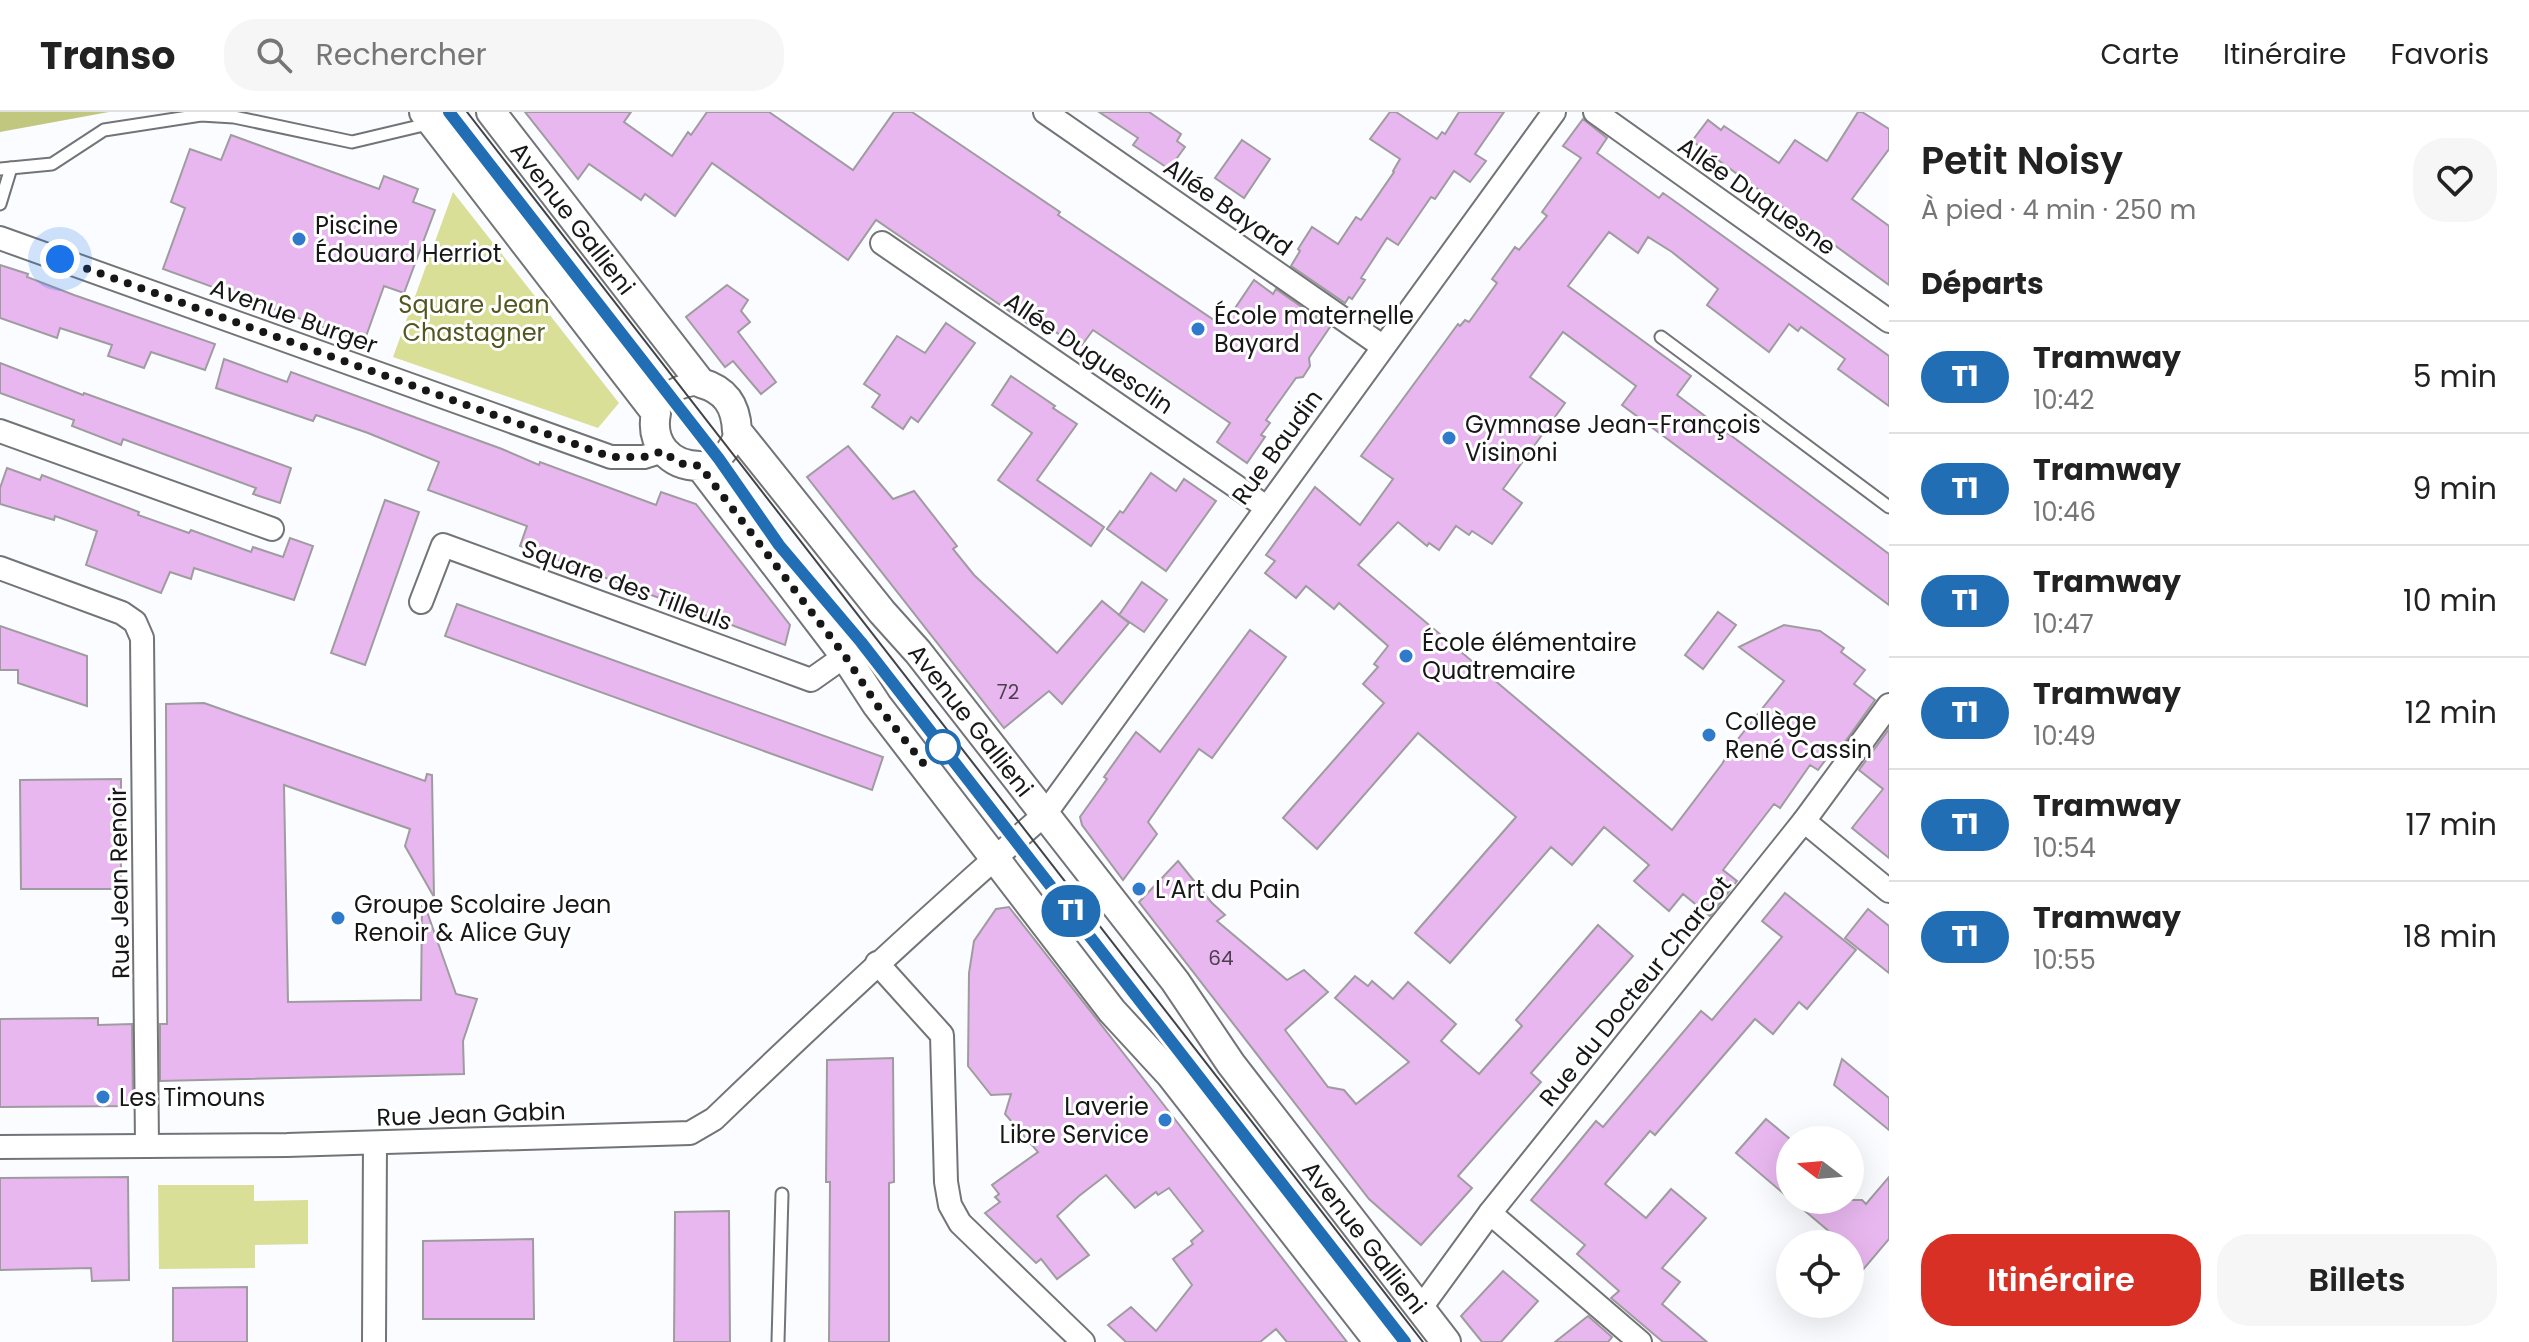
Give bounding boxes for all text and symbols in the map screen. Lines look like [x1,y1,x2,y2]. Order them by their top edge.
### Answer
search box [224,19,784,91]
text: Transo [40,29,176,82]
icon: search [252,33,296,77]
text: Rechercher [316,33,487,76]
text: Carte [2101,35,2179,74]
text: Itinéraire [2223,35,2346,74]
text: Favoris [2390,35,2489,74]
street label: Allée Duquesne [1671,129,1843,263]
text: Petit Noisy [1921,134,2123,187]
street label: Avenue Gallieni [503,135,643,301]
button: heart [2413,138,2497,222]
street label: Allée Bayard [1157,150,1299,264]
text: À pied · 4 min · 250 m [1921,192,2196,228]
place label: Piscine Édouard Herriot [315,209,501,270]
marker: Piscine Édouard Herriot [290,230,308,248]
your location [40,239,80,279]
text: Départs [1921,262,2044,305]
street label: Avenue Burger [206,270,382,362]
street label: Allée Duguesclin [998,284,1180,422]
park label: Square Jean Chastagner [398,288,550,349]
place label: École maternelle Bayard [1214,299,1414,360]
marker: École maternelle Bayard [1189,320,1207,338]
text: Tramway [2033,336,2181,379]
text: 5 min [2413,355,2497,398]
text: T1 [1951,357,1979,396]
text: 10:42 [2033,382,2095,418]
street label: Rue Baudin [1224,383,1330,511]
place label: Gymnase Jean-François Visinoni [1465,408,1761,469]
marker: Gymnase Jean-François Visinoni [1440,429,1458,447]
text: Tramway [2033,448,2181,491]
text: 9 min [2413,467,2497,510]
text: T1 [1951,469,1979,508]
text: 10:46 [2033,494,2096,530]
street label: Square des Tilleuls [517,532,737,638]
text: Tramway [2033,560,2181,603]
text: 10 min [2403,579,2497,622]
text: T1 [1951,581,1979,620]
text: 10:47 [2033,606,2094,642]
place label: École élémentaire Quatremaire [1422,626,1637,687]
street label: Avenue Gallieni [901,637,1041,803]
marker: École élémentaire Quatremaire [1397,647,1415,665]
text: Tramway [2033,672,2181,715]
house number: 72 [997,678,1019,706]
text: 12 min [2405,691,2497,734]
text: T1 [1951,693,1979,732]
place label: Collège René Cassin [1725,705,1872,766]
text: 10:49 [2033,718,2096,754]
marker: Collège René Cassin [1700,726,1718,744]
unlabelled marker [926,730,960,764]
text: Tramway [2033,784,2181,827]
street label: Rue Jean Renoir [101,787,137,979]
text: 17 min [2406,803,2497,846]
text: T1 [1951,805,1979,844]
text: 10:54 [2033,830,2096,866]
street label: Rue du Docteur Charcot [1531,869,1739,1113]
place label: L’Art du Pain [1155,873,1300,906]
marker: L’Art du Pain [1130,880,1148,898]
line badge: T1 [1035,885,1107,937]
place label: Groupe Scolaire Jean Renoir & Alice Guy [354,888,611,949]
text: T1 [1057,891,1085,930]
text: Tramway [2033,896,2181,939]
marker: Groupe Scolaire Jean Renoir & Alice Guy [329,909,347,927]
text: 18 min [2403,915,2497,958]
text: T1 [1951,917,1979,956]
text: 10:55 [2033,942,2096,978]
house number: 64 [1208,944,1234,972]
place label: Les Timouns [119,1081,265,1114]
marker: Les Timouns [94,1088,112,1106]
place label: Laverie Libre Service [1000,1090,1149,1151]
street label: Rue Jean Gabin [376,1094,566,1134]
marker: Laverie Libre Service [1156,1111,1174,1129]
north arrow [1776,1126,1864,1214]
map controls [1776,1126,1864,1318]
street label: Avenue Gallieni [1295,1154,1435,1320]
button: locate [1776,1230,1864,1318]
button: Itinéraire [1921,1234,2201,1326]
button: Billets [2217,1234,2497,1326]

